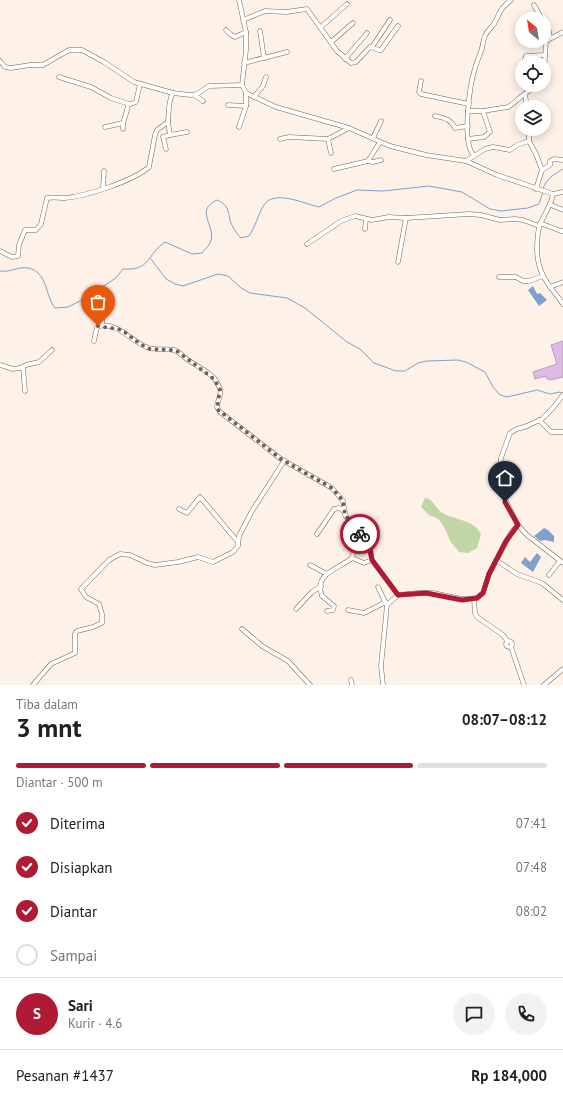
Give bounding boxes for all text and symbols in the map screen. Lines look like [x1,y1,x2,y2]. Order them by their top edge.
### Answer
north arrow [515,12,551,48]
map controls [515,12,551,136]
button: locate [515,56,551,92]
button: layers [515,100,551,136]
pin [81,285,115,326]
icon: bag [87,291,109,313]
pin [488,461,522,502]
icon: home [494,467,516,489]
courier [340,514,380,554]
icon: bike [349,523,371,545]
text: Tiba dalam [16,696,78,713]
text: 08:07–08:12 [462,710,547,729]
text: 3 mnt [16,711,82,744]
text: Diantar · 500 m [16,774,103,791]
icon: check [16,812,38,834]
text: Diterima [50,814,105,833]
text: 07:41 [516,815,547,832]
icon: check [16,856,38,878]
text: Disiapkan [50,858,113,877]
text: 07:48 [516,859,547,876]
icon: check [16,900,38,922]
text: Diantar [50,902,97,921]
text: 08:02 [516,903,547,920]
text: Sampai [50,946,97,965]
button: chat [453,993,495,1035]
button: phone [505,993,547,1035]
text: Sari [68,996,93,1015]
text: S [33,1004,41,1023]
text: Kurir · 4.6 [68,1015,122,1032]
text: Pesanan #1437 [16,1066,114,1085]
text: Rp 184,000 [471,1066,547,1085]

